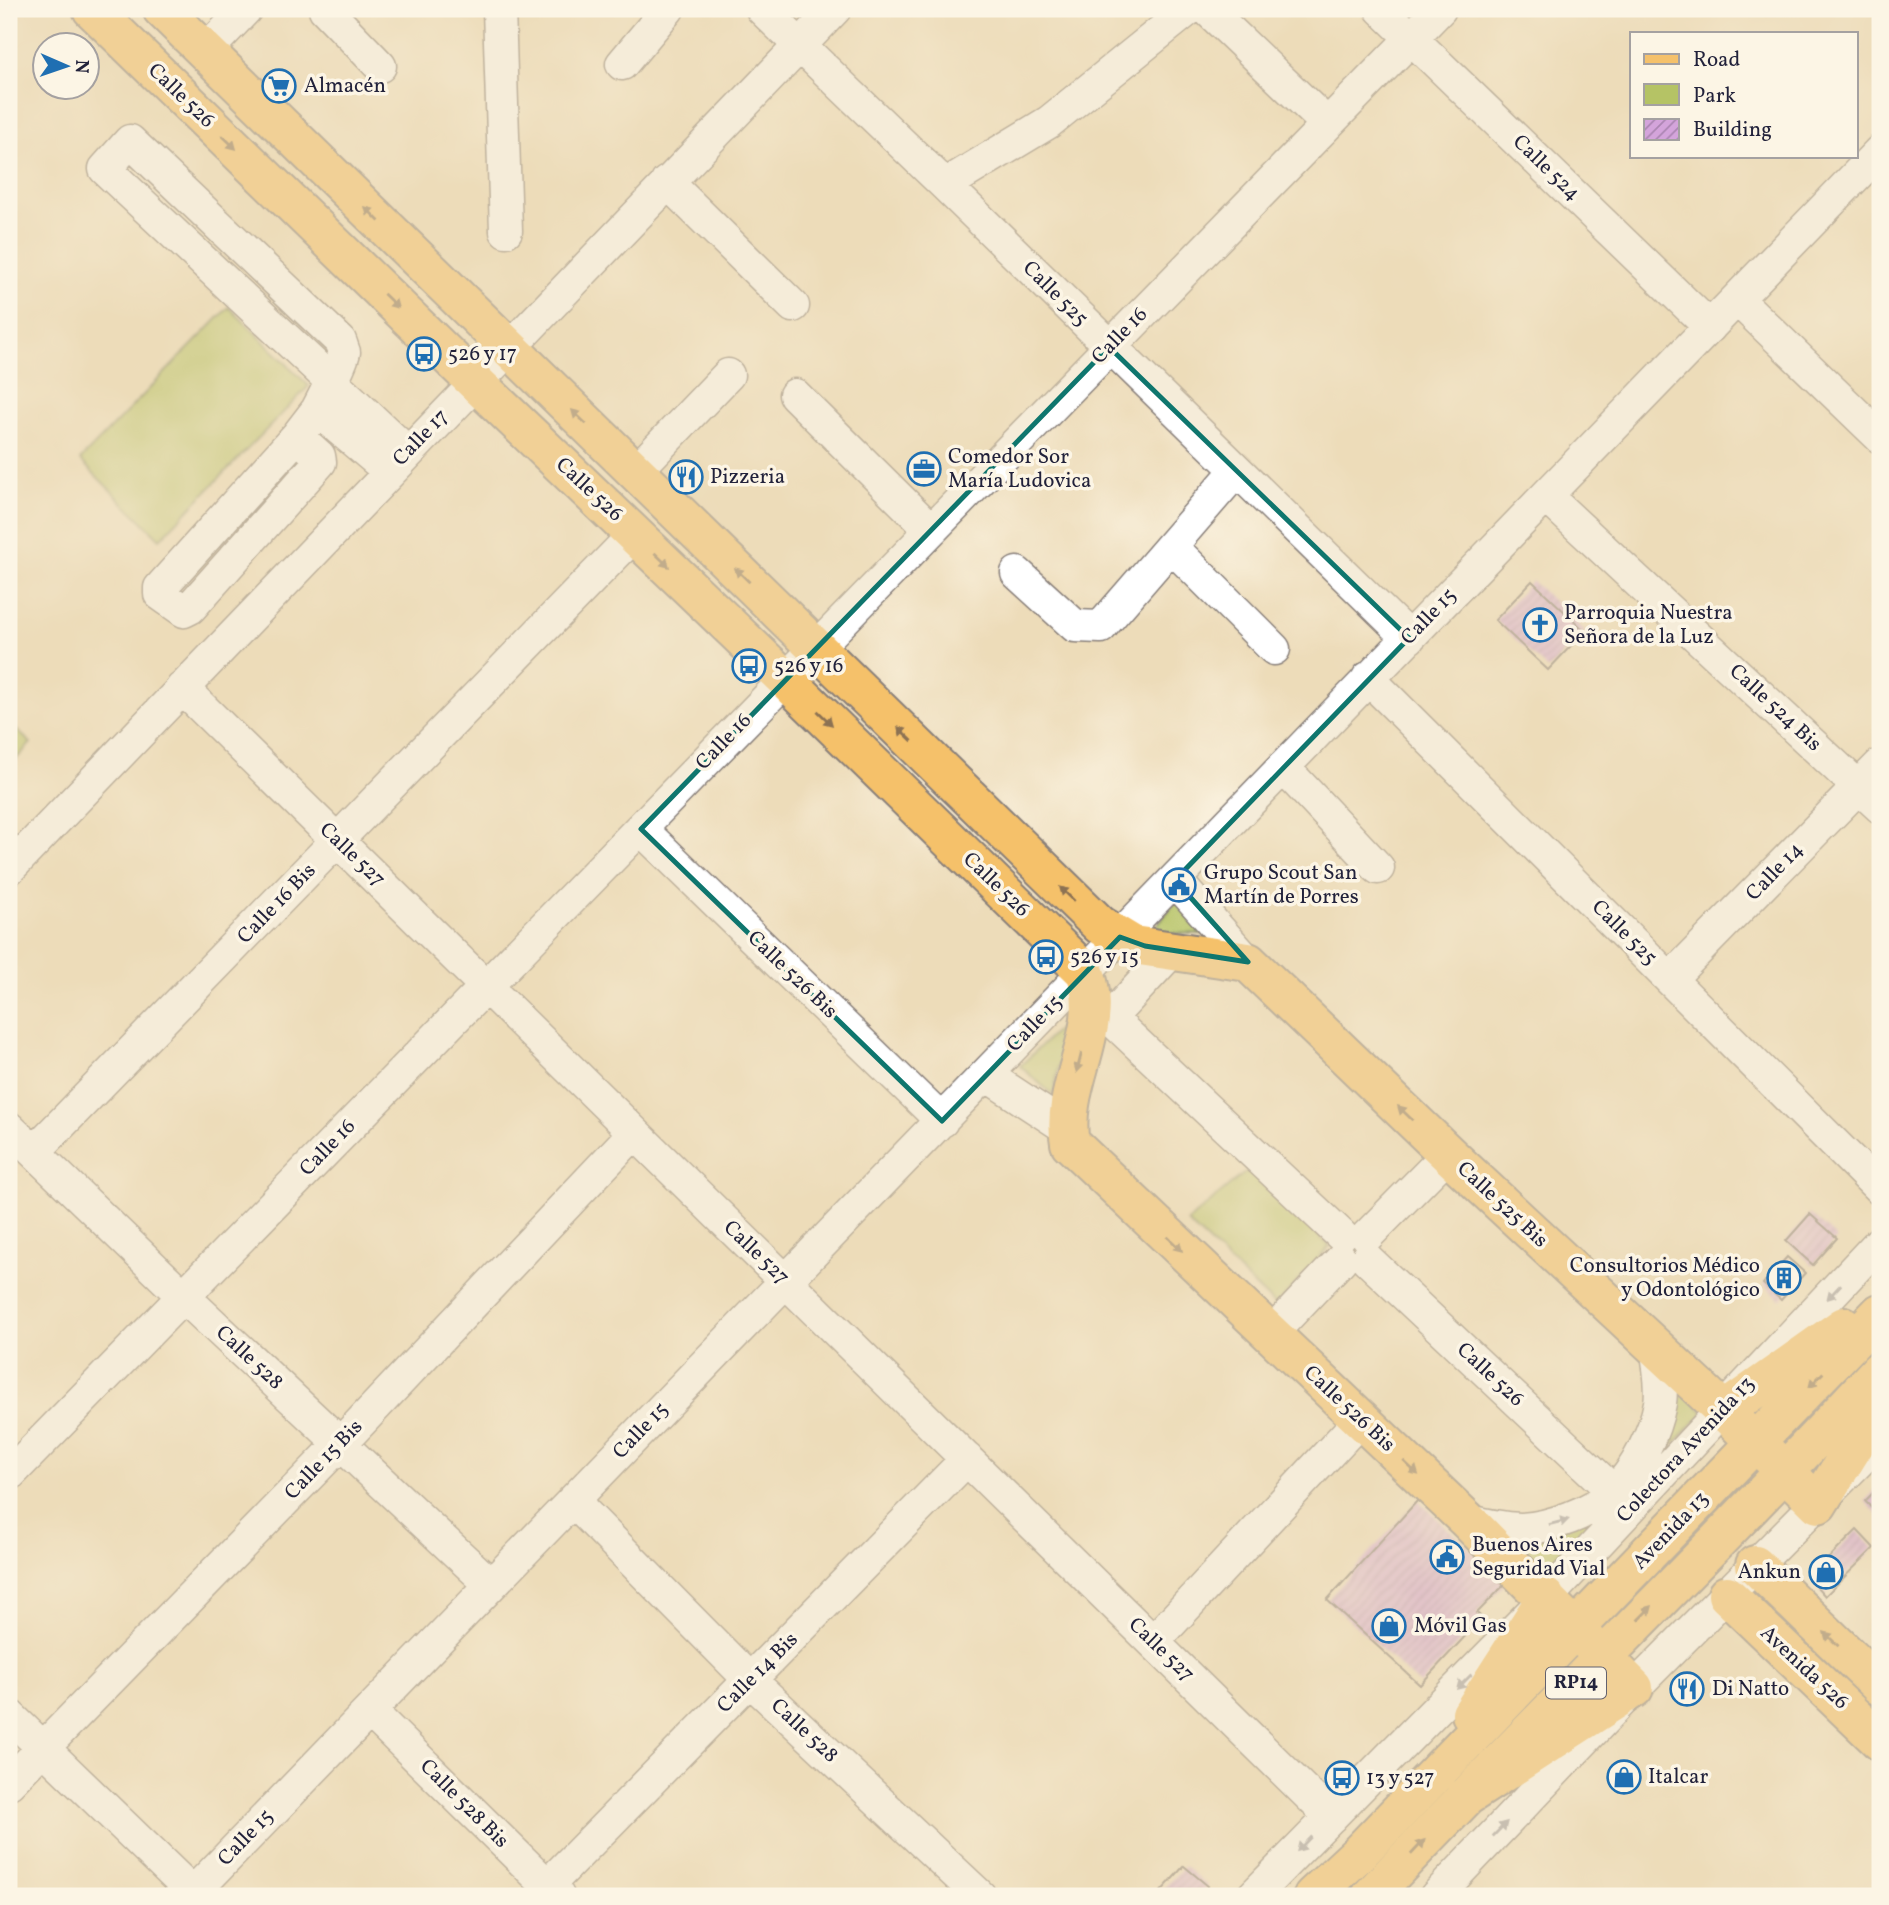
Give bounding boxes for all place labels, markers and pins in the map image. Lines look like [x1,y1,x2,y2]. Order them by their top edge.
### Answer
supermarket icon: Almacén [260,67,298,105]
place label: Almacén [304,72,386,101]
bus stop icon: 526 y 17 [405,335,443,373]
place label: 526 y 17 [448,340,517,369]
place label: Comedor Sor María Ludovica [948,443,1091,496]
office icon: Comedor Sor María Ludovica [905,450,943,488]
restaurant icon: Pizzeria [667,458,705,496]
place label: Pizzeria [710,463,785,492]
place label: Parroquia Nuestra Señora de la Luz [1564,599,1733,652]
church icon: Parroquia Nuestra Señora de la Luz [1521,606,1559,644]
bus stop icon: 526 y 16 [730,647,768,685]
place label: 526 y 16 [774,652,843,681]
place label: Grupo Scout San Martín de Porres [1204,859,1359,912]
public building icon: Grupo Scout San Martín de Porres [1160,866,1198,904]
bus stop icon: 526 y 15 [1027,938,1065,976]
place label: 526 y 15 [1070,943,1139,972]
place label: Consultorios Médico y Odontológico [1570,1252,1760,1305]
building icon: Consultorios Médico y Odontológico [1765,1259,1803,1297]
place label: Buenos Aires Seguridad Vial [1472,1531,1605,1584]
public building icon: Buenos Aires Seguridad Vial [1428,1538,1466,1576]
shop icon: Ankun [1807,1553,1845,1591]
place label: Ankun [1738,1558,1801,1587]
shop icon: Móvil Gas [1370,1607,1408,1645]
place label: Móvil Gas [1414,1612,1507,1641]
restaurant icon: Di Natto [1668,1670,1706,1708]
place label: Di Natto [1712,1675,1789,1704]
shop icon: Italcar [1605,1758,1643,1796]
bus stop icon: 13 y 527 [1323,1759,1361,1797]
place label: Italcar [1648,1763,1708,1792]
place label: 13 y 527 [1366,1764,1434,1793]

